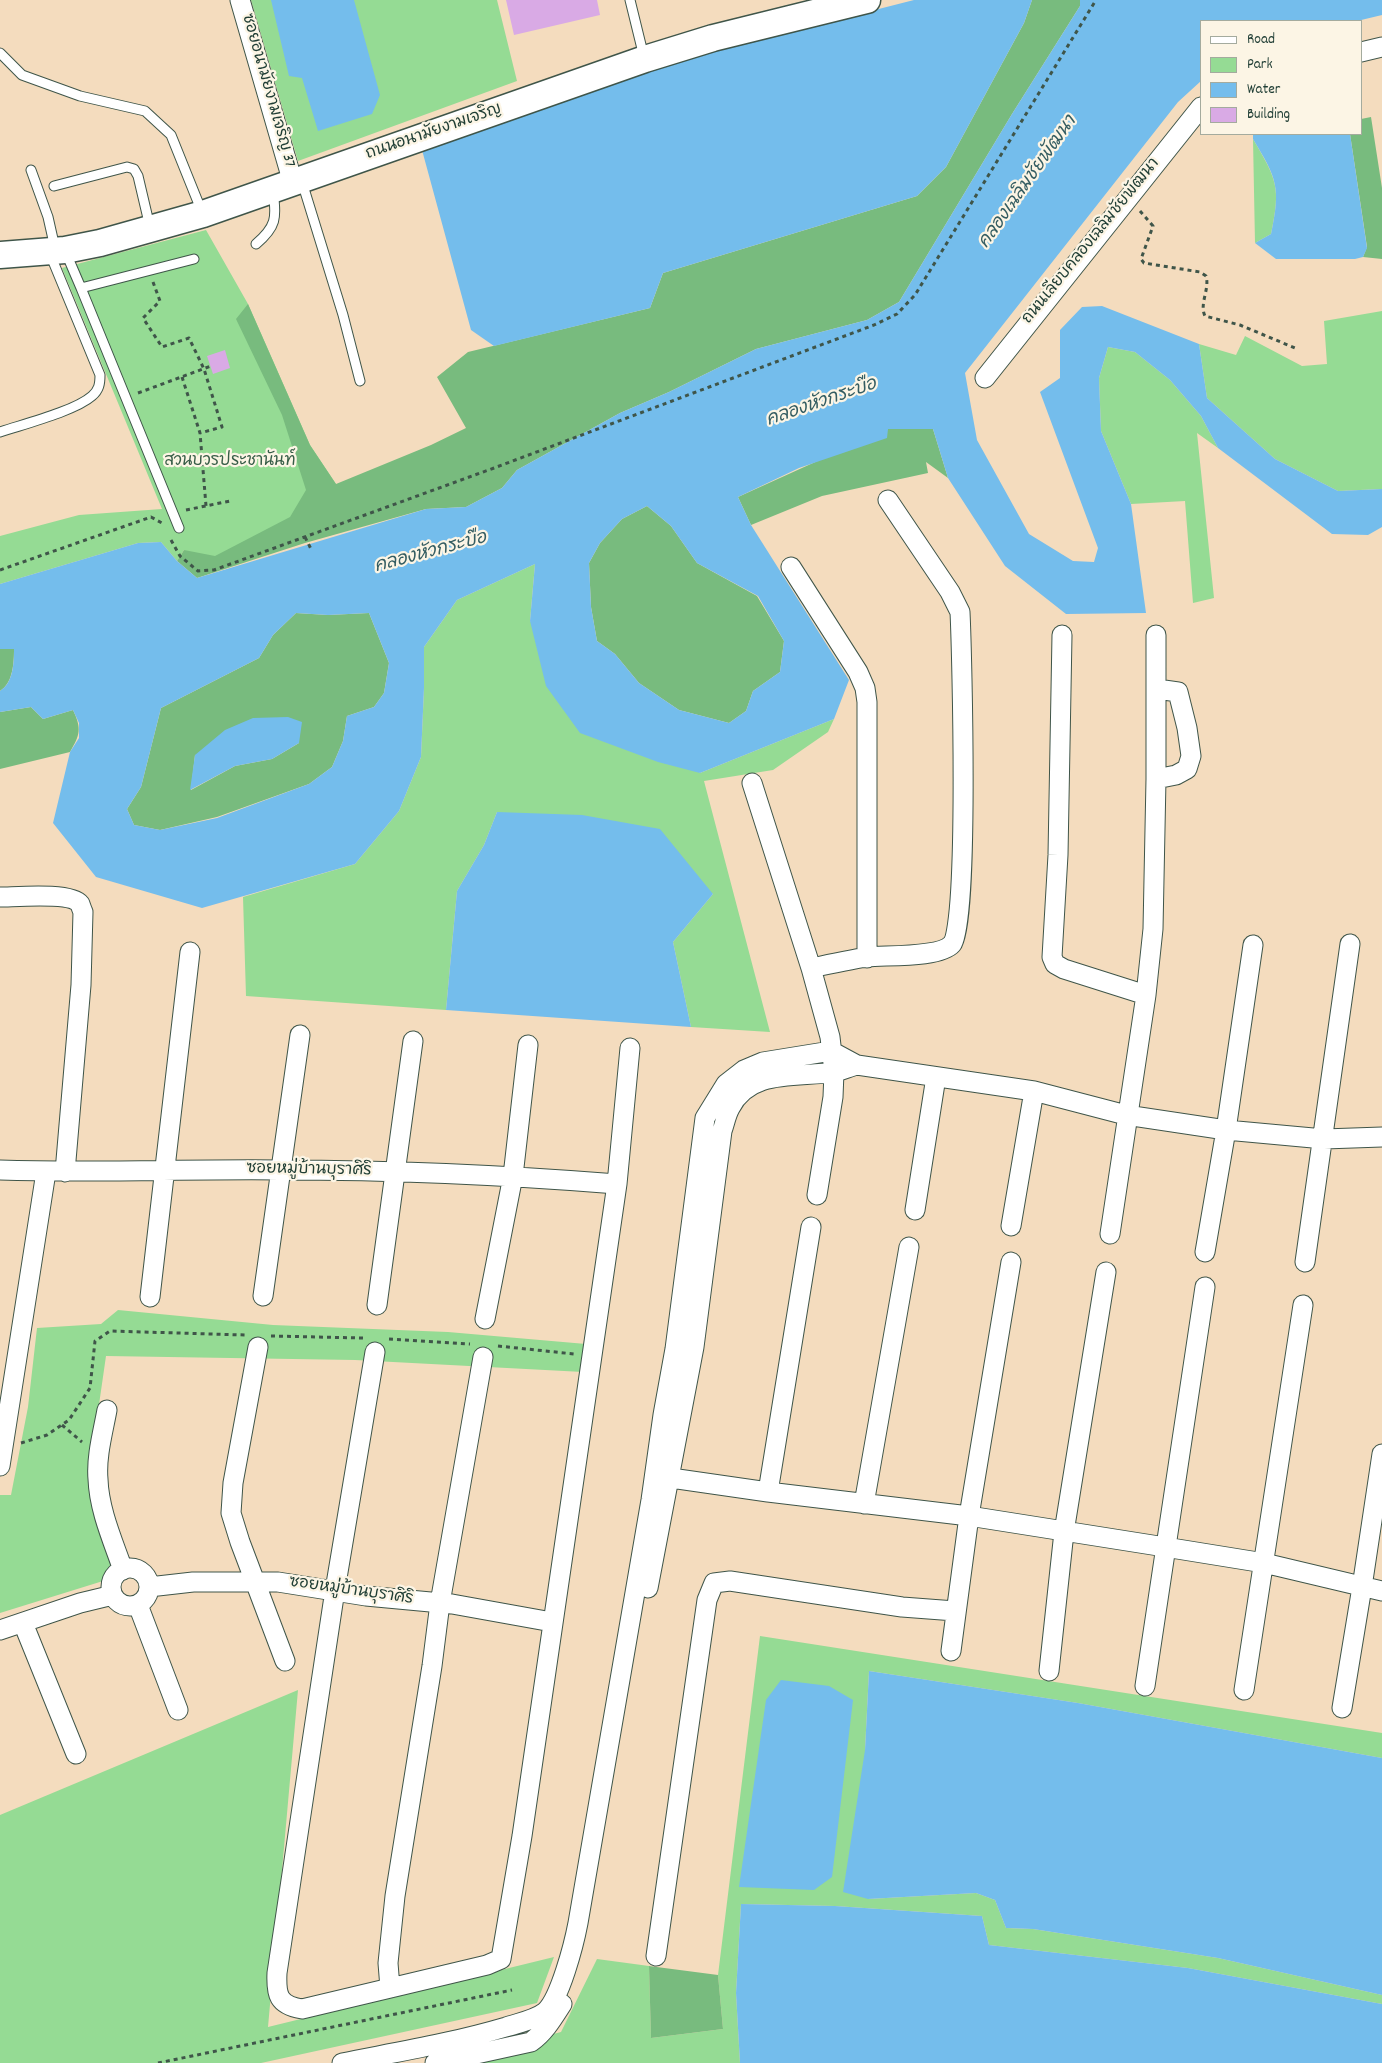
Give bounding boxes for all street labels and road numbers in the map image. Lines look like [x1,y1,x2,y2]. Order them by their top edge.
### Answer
street label: ซอยอนามัยงามเจริญ 37 [236,12,298,170]
street label: ถนนอนามัยงามเจริญ [364,101,504,165]
street label: ถนนเลียบคลองเฉลิมชัยพัฒนา [1019,155,1165,329]
street label: ซอยหมู่บ้านบุราศิริ [246,1160,372,1182]
street label: ซอยหมู่บ้านบุราศิริ [288,1574,414,1610]

